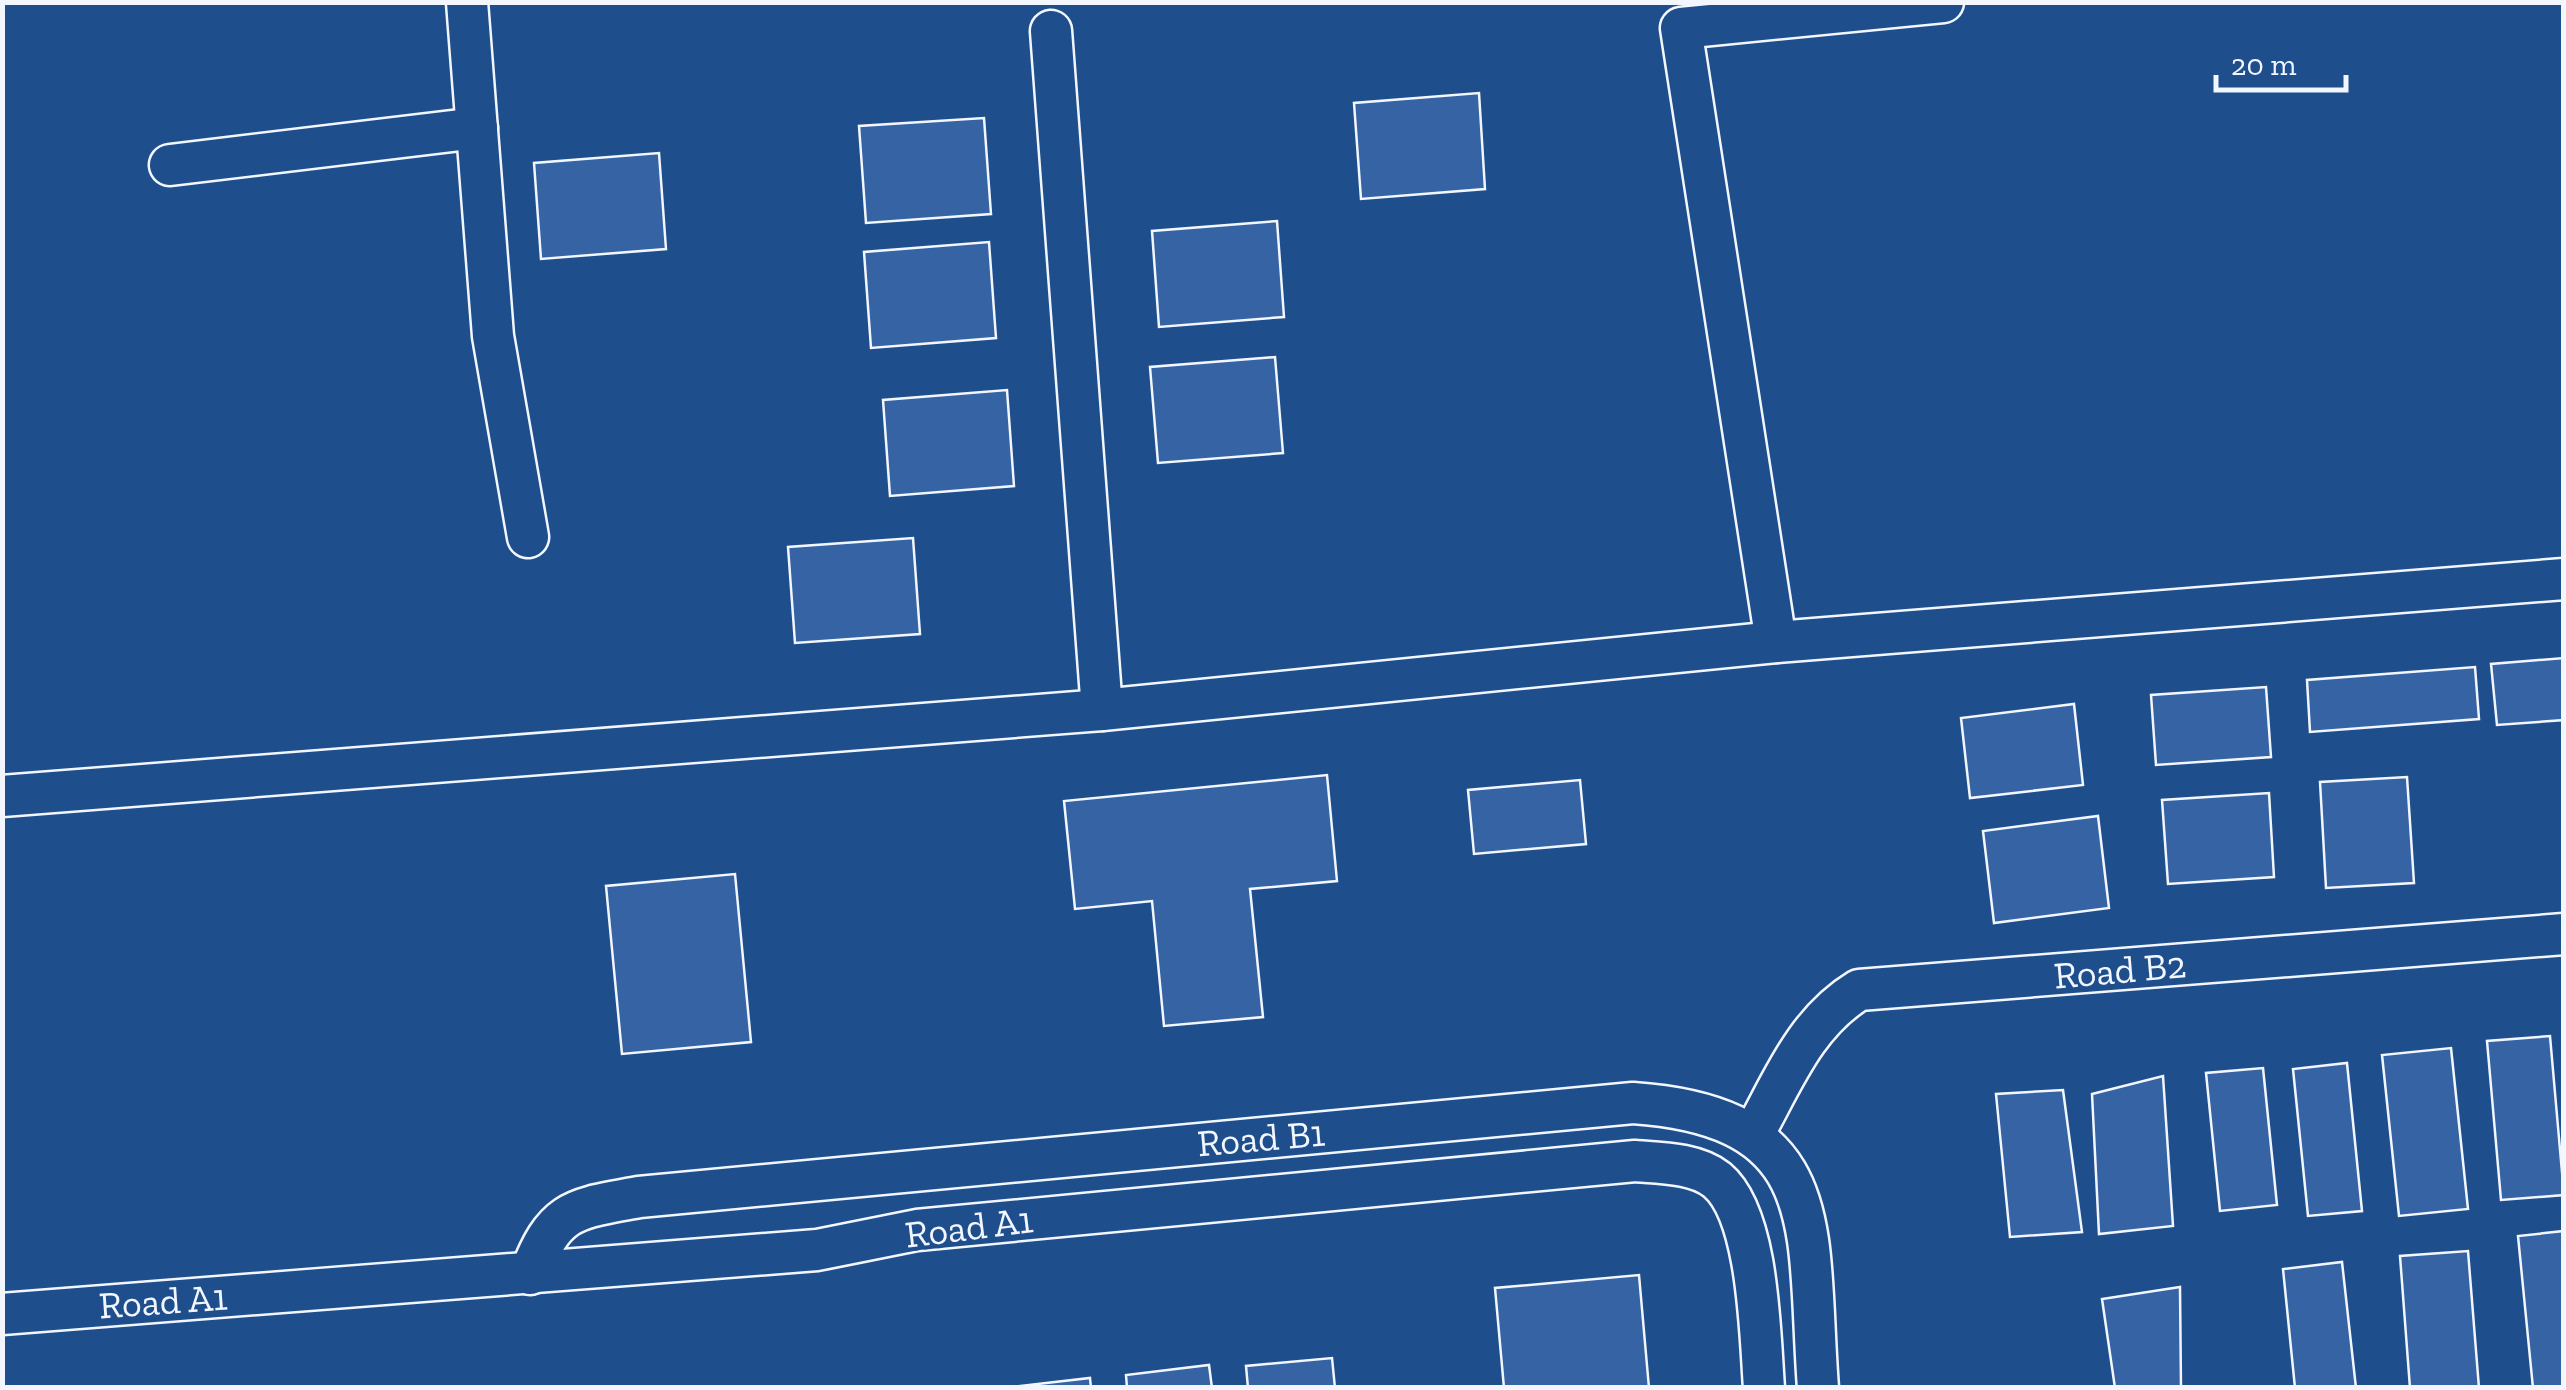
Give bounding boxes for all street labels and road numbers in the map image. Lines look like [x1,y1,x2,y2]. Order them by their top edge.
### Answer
street label: Road B2 [2052,941,2188,999]
street label: Road B1 [1195,1110,1327,1166]
street label: Road A1 [902,1196,1036,1258]
street label: Road A1 [97,1274,229,1328]

